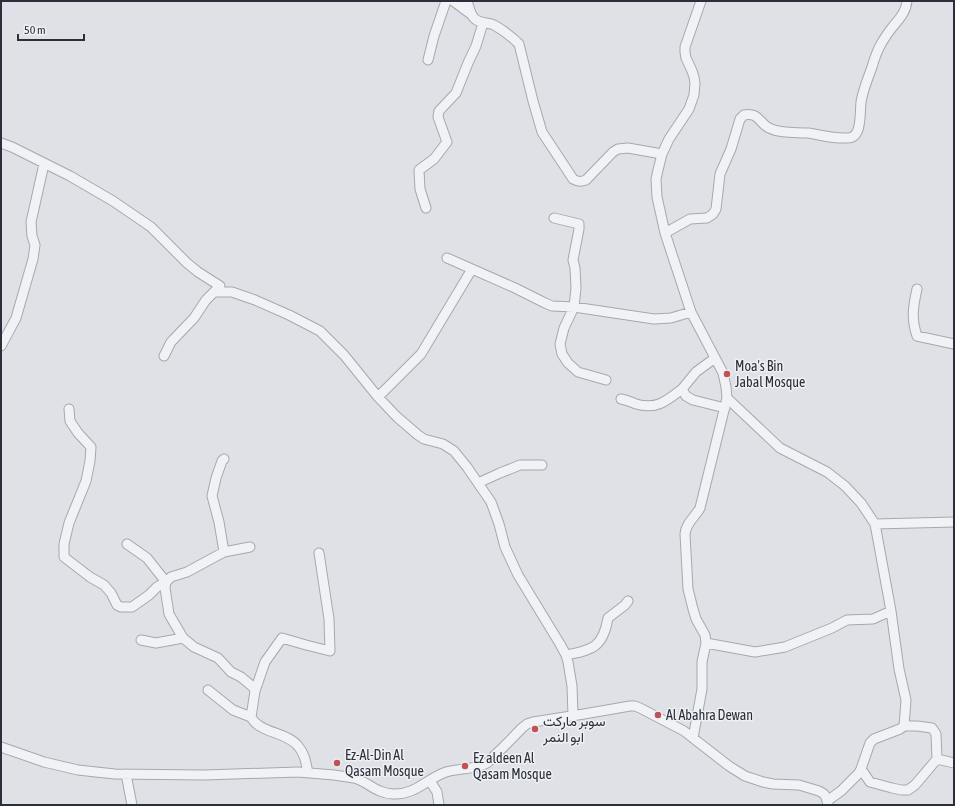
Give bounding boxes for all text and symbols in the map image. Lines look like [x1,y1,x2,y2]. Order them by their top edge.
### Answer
scale bar [18,16,84,42]
text: 50 m [24,23,46,37]
place label: Moa's Bin Jabal Mosque [735,358,805,390]
marker: Moa's Bin Jabal Mosque [722,369,732,379]
place label: Al Abahra Dewan [666,707,753,723]
marker: Al Abahra Dewan [653,710,663,720]
place label: سوبر ماركت ابو النمر [542,713,606,746]
marker: سوبر ماركت ابو النمر [530,724,540,734]
place label: Ez-Al-Din Al Qasam Mosque [345,747,424,779]
place label: Ez aldeen Al Qasam Mosque [473,750,552,782]
marker: Ez-Al-Din Al Qasam Mosque [332,758,342,768]
marker: Ez aldeen Al Qasam Mosque [460,761,470,771]

